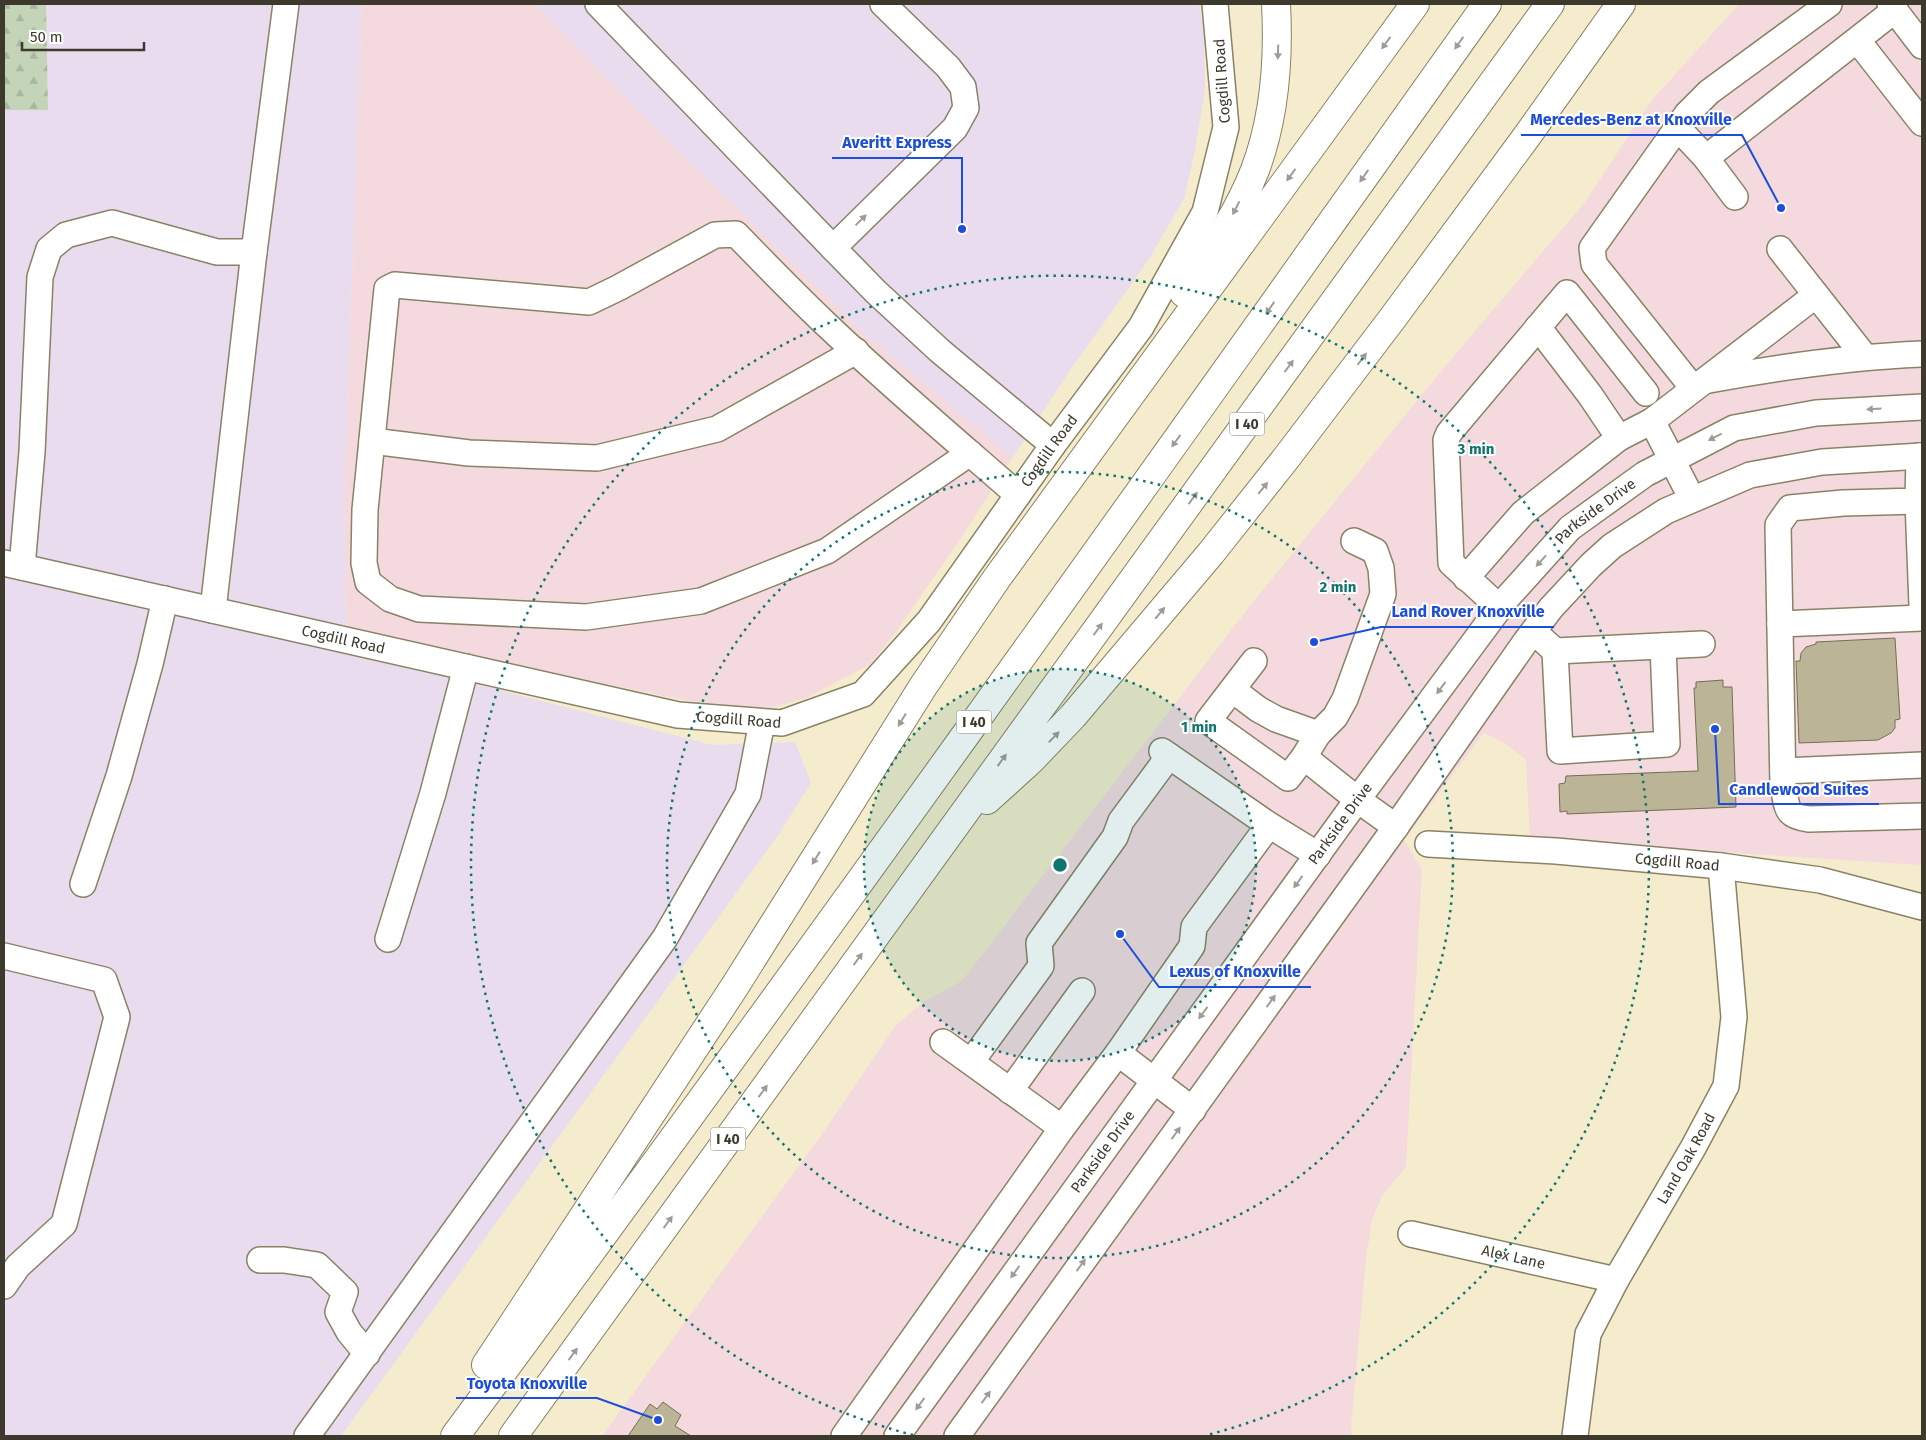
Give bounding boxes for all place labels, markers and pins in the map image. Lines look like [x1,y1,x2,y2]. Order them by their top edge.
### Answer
callout: Mercedes-Benz at Knoxville [1521,104,1742,135]
callout: Averitt Express [832,127,962,158]
callout: Land Rover Knoxville [1381,596,1554,627]
callout: Candlewood Suites [1719,773,1879,804]
centre of rings [1051,856,1069,874]
callout: Lexus of Knoxville [1159,956,1311,987]
callout: Toyota Knoxville [456,1367,597,1398]

